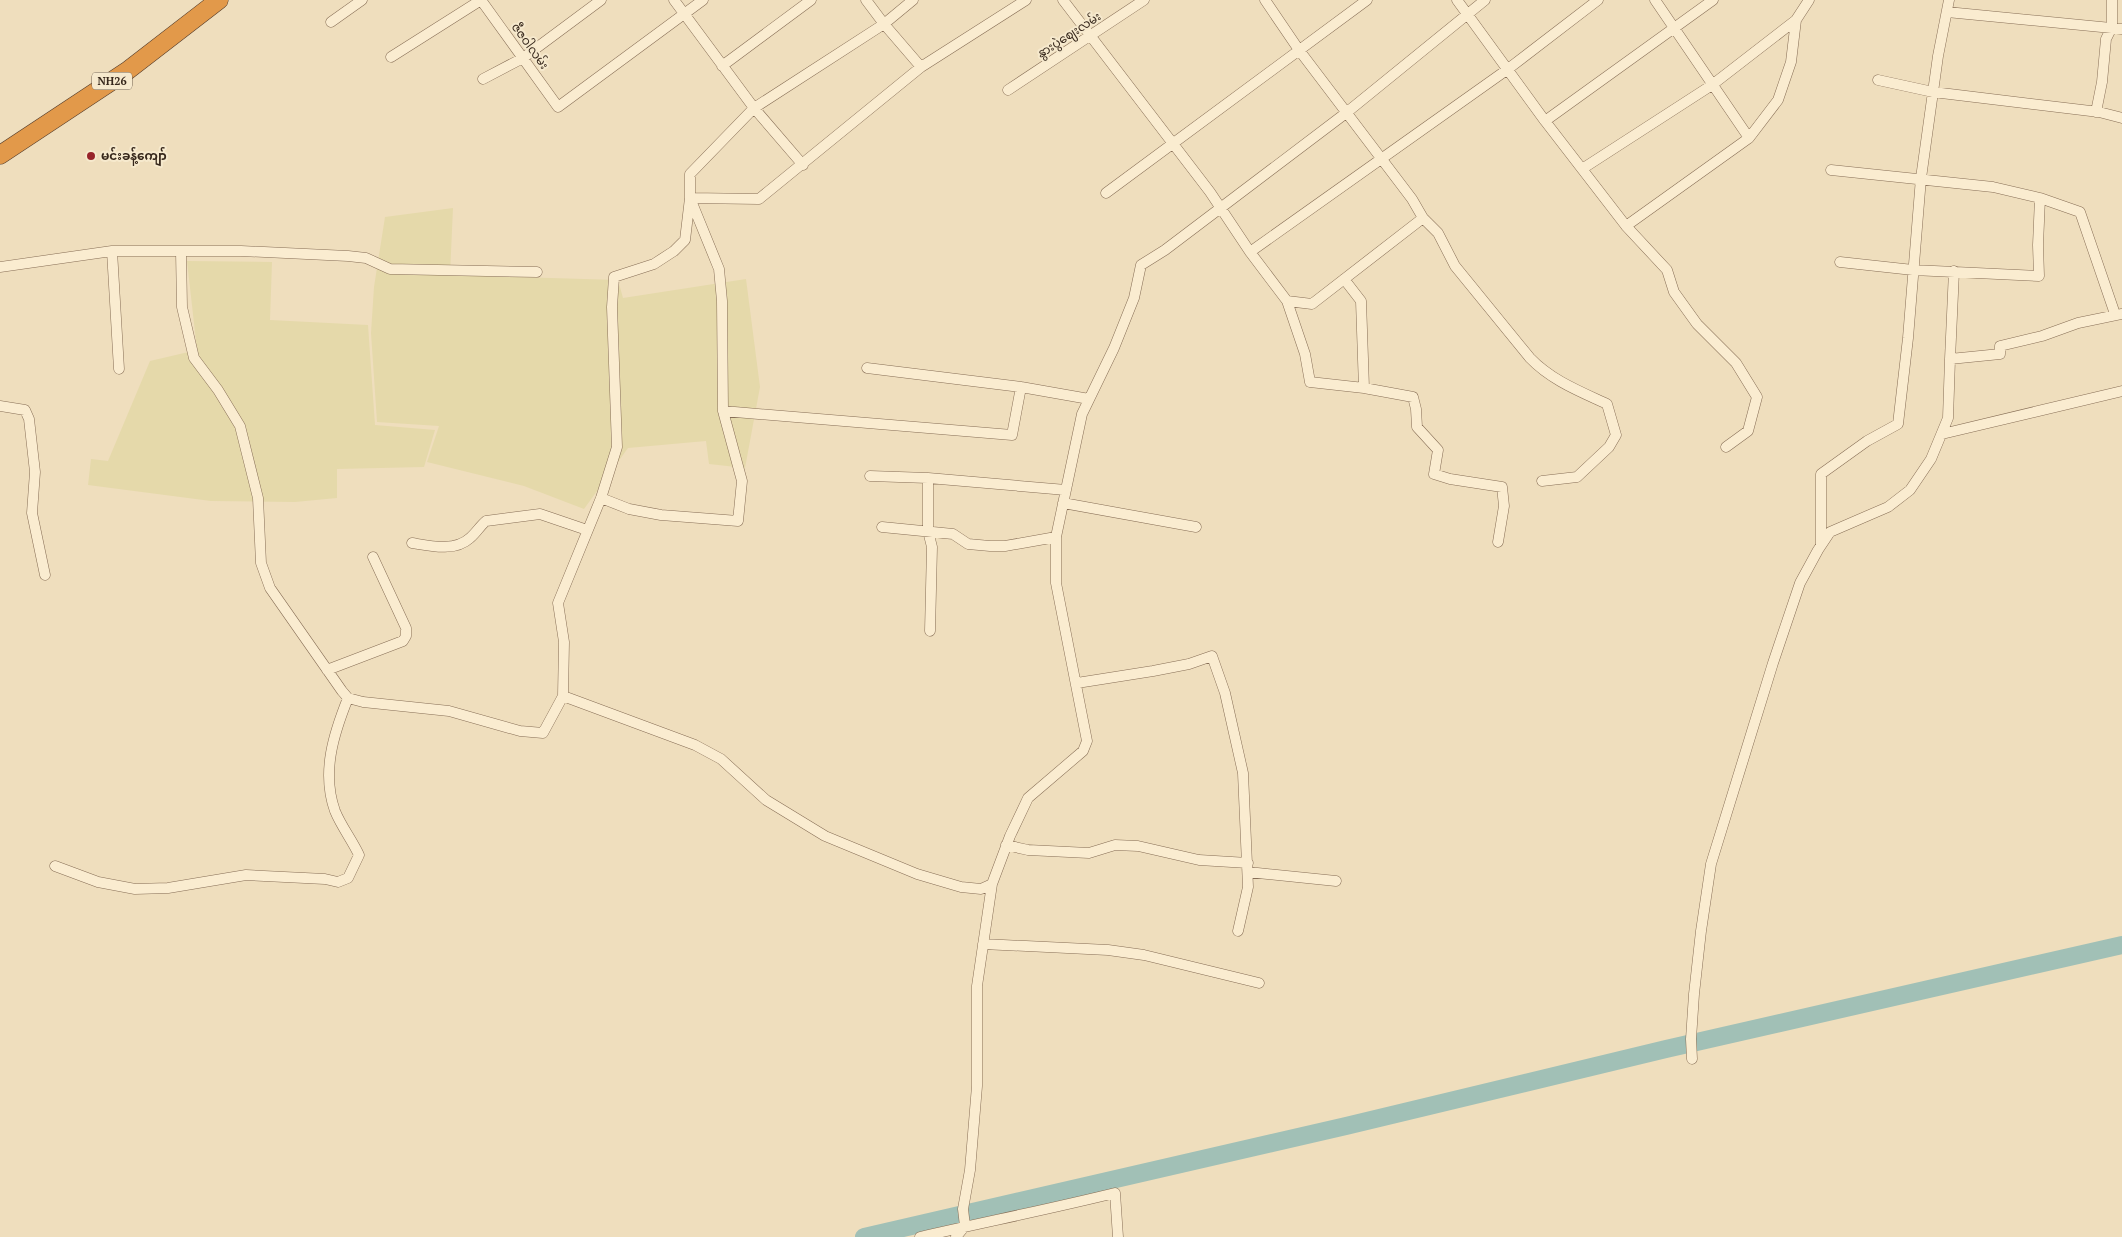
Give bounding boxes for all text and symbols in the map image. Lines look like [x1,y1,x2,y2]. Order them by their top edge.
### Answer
street label: နွားပွဲဈေးလမ်း [1033,8,1105,63]
street label: ဇီဇဝါလမ်း [509,19,553,72]
road number: NH26 [92,72,132,90]
place label: မင်းခန့်ကျော် [101,146,167,167]
marker: မင်းခန့်ကျော် [85,150,97,162]

